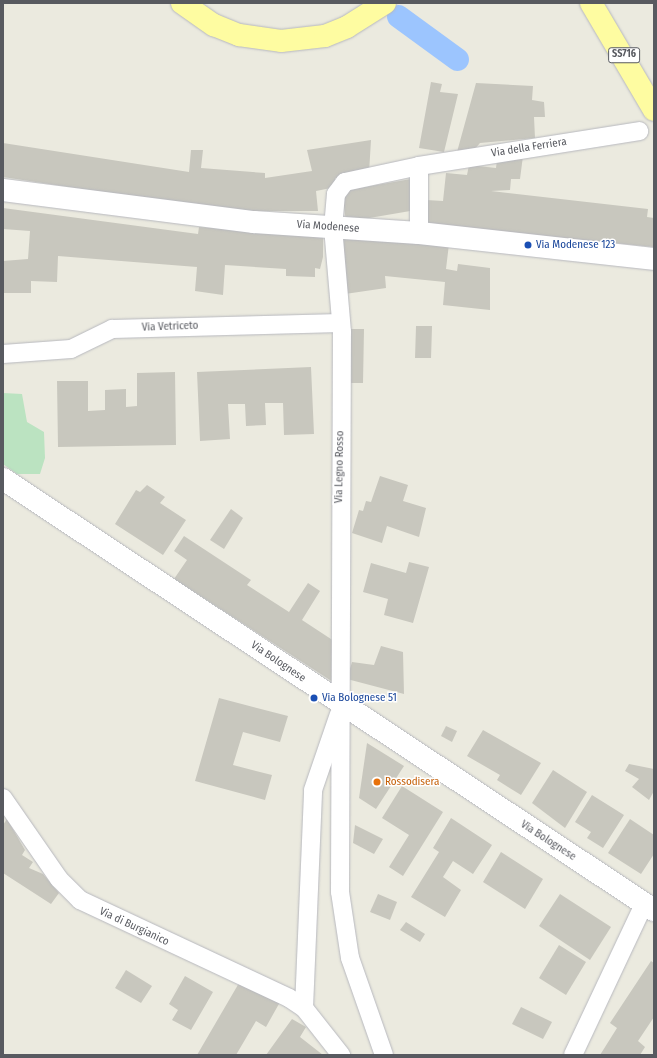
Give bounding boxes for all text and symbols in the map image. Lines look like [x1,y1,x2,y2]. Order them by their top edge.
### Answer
road number: SS716 [608,47,640,63]
street label: Via della Ferriera [490,136,568,160]
street label: Via Modenese [296,218,360,236]
place label: Via Modenese 123 [536,238,615,252]
marker: Via Modenese 123 [523,240,533,250]
street label: Via Vetriceto [142,319,198,335]
street label: Via Legno Rosso [333,431,347,503]
street label: Via Bolognese [248,639,308,685]
place label: Via Bolognese 51 [322,691,397,705]
marker: Via Bolognese 51 [309,693,319,703]
place label: Rossodisera [385,775,439,789]
marker: Rossodisera [372,777,382,787]
street label: Via Bolognese [518,818,578,864]
street label: Via di Burgianico [97,905,171,949]

